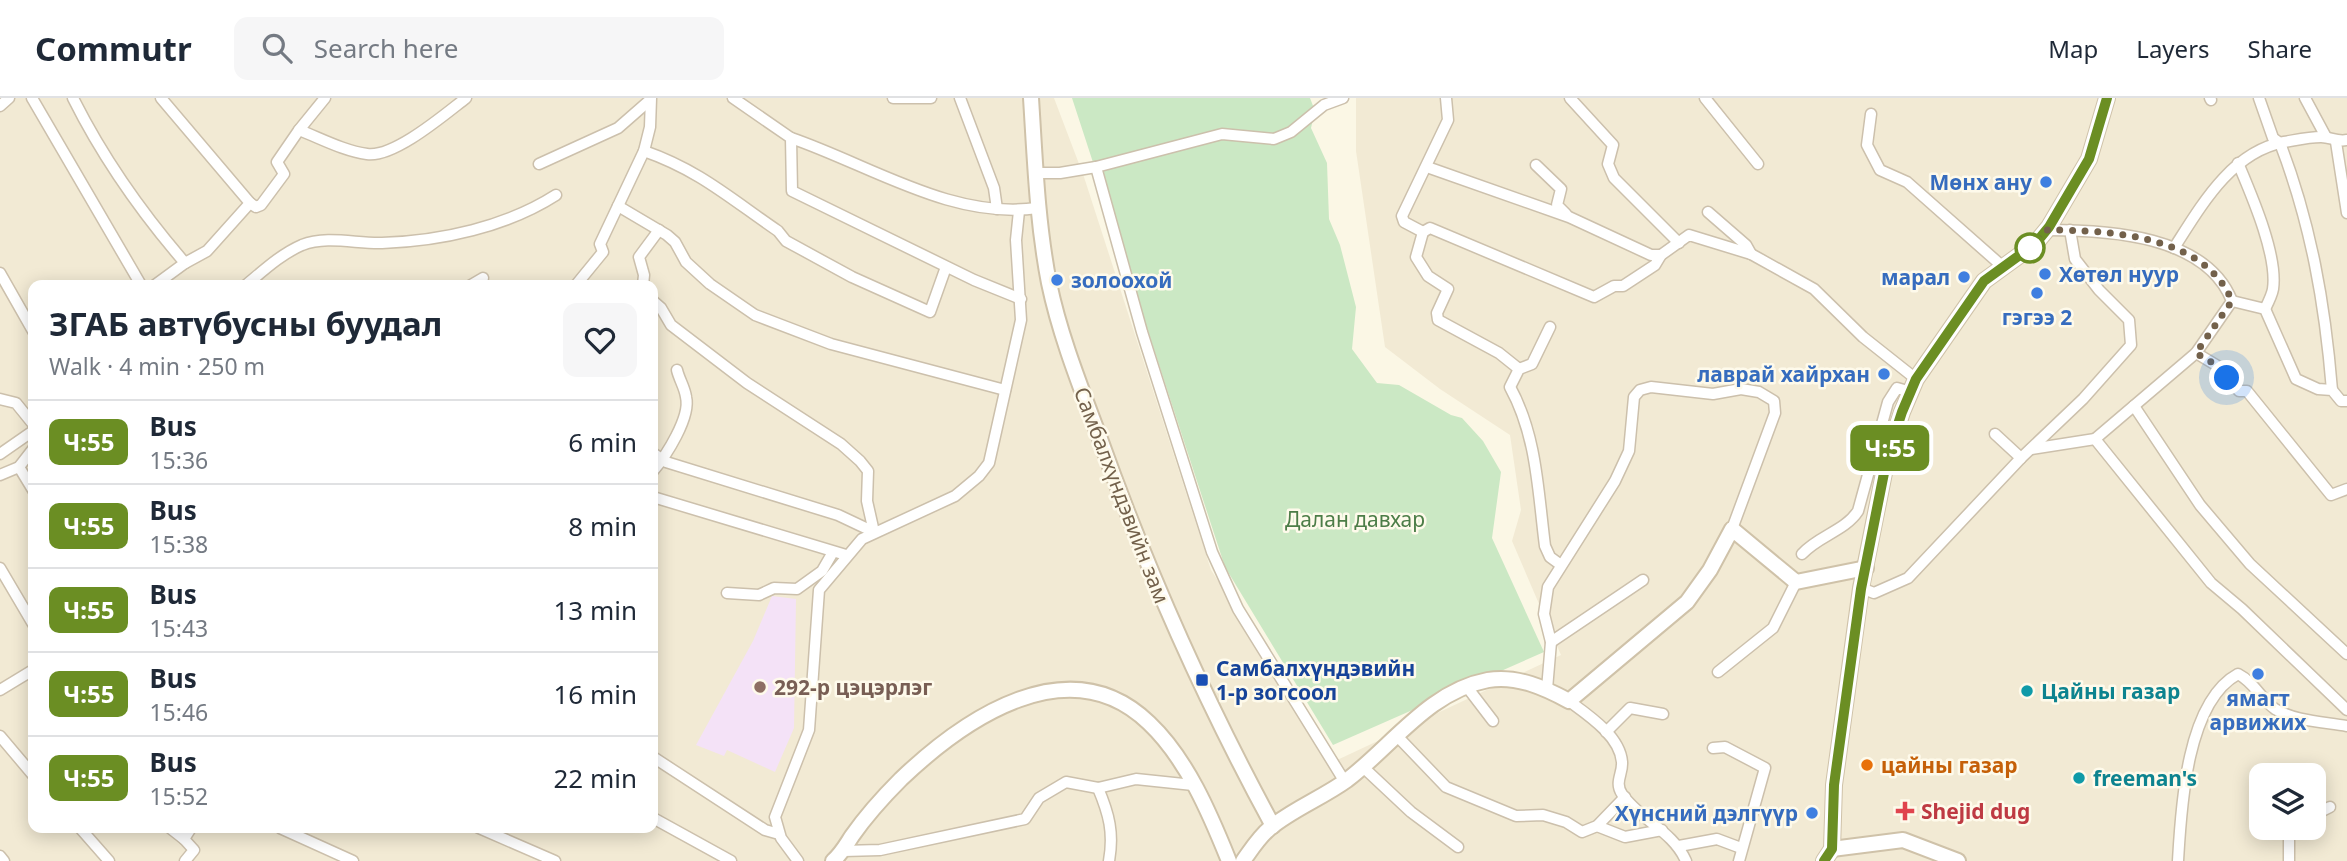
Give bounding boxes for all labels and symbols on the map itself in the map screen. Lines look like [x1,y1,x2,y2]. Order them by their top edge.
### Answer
place label: Мөнх ану [1929,168,2032,196]
marker: Мөнх ану [2038,174,2054,190]
unlabelled marker [2015,233,2045,263]
place label: Хөтөл нуур [2059,260,2179,288]
place label: марал [1881,263,1950,291]
place label: золоохой [1071,266,1173,294]
marker: Хөтөл нуур [2037,266,2053,282]
marker: марал [1956,269,1972,285]
marker: золоохой [1049,272,1065,288]
marker: гэгээ 2 [2029,285,2045,301]
place label: гэгээ 2 [2002,303,2072,331]
place label: лаврай хайрхан [1697,360,1870,388]
your location [2209,360,2244,395]
marker: лаврай хайрхан [1876,366,1892,382]
street label: Самбалхүндэвийн зам [1068,383,1176,607]
line badge: Ч:55 [1841,425,1939,471]
park label: Далан давхар [1285,505,1425,533]
place label: Самбалхүндэвийн 1-р зогсоол [1216,654,1415,706]
marker: ямагт арвижих [2250,666,2266,682]
marker: Самбалхүндэвийн 1-р зогсоол [1194,672,1210,688]
place label: 292-р цэцэрлэг [774,673,932,701]
place label: Цайны газар [2041,677,2180,705]
marker: 292-р цэцэрлэг [752,679,768,695]
marker: Цайны газар [2019,683,2035,699]
place label: ямагт арвижих [2210,684,2307,736]
place label: цайны газар [1881,751,2018,779]
marker: цайны газар [1859,757,1875,773]
place label: freeman's [2093,764,2197,792]
marker: freeman's [2071,770,2087,786]
place label: Shejid dug [1921,797,2030,825]
place label: Хүнсний дэлгүүр [1615,799,1798,827]
marker: Shejid dug [1895,801,1915,821]
marker: Хүнсний дэлгүүр [1804,805,1820,821]

